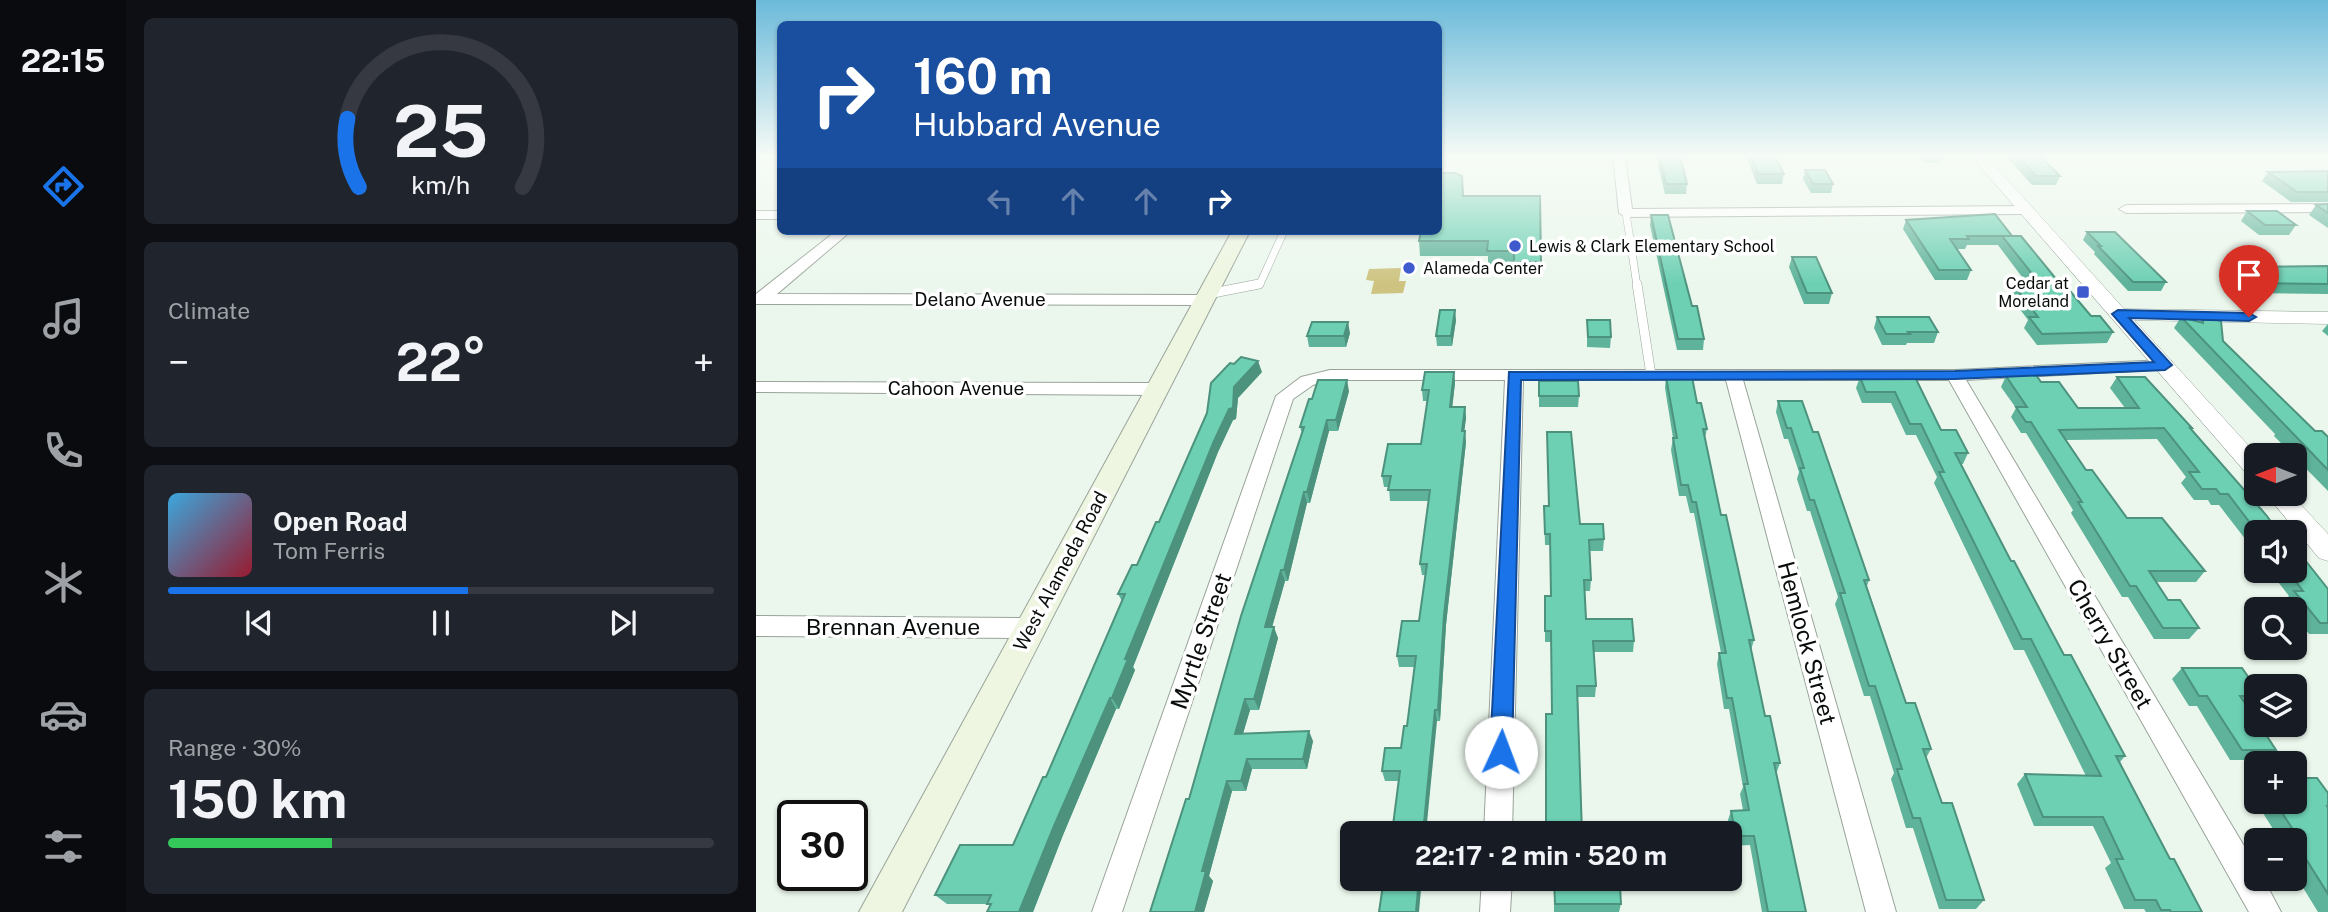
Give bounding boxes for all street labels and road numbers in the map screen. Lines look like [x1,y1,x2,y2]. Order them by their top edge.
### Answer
street label: Delano Avenue [914,288,1046,310]
street label: Cahoon Avenue [888,377,1024,399]
street label: West Alameda Road [1009,487,1111,655]
street label: Hemlock Street [1773,558,1842,727]
street label: Myrtle Street [1165,569,1236,713]
street label: Cherry Street [2062,574,2158,713]
street label: Brennan Avenue [806,613,980,640]

